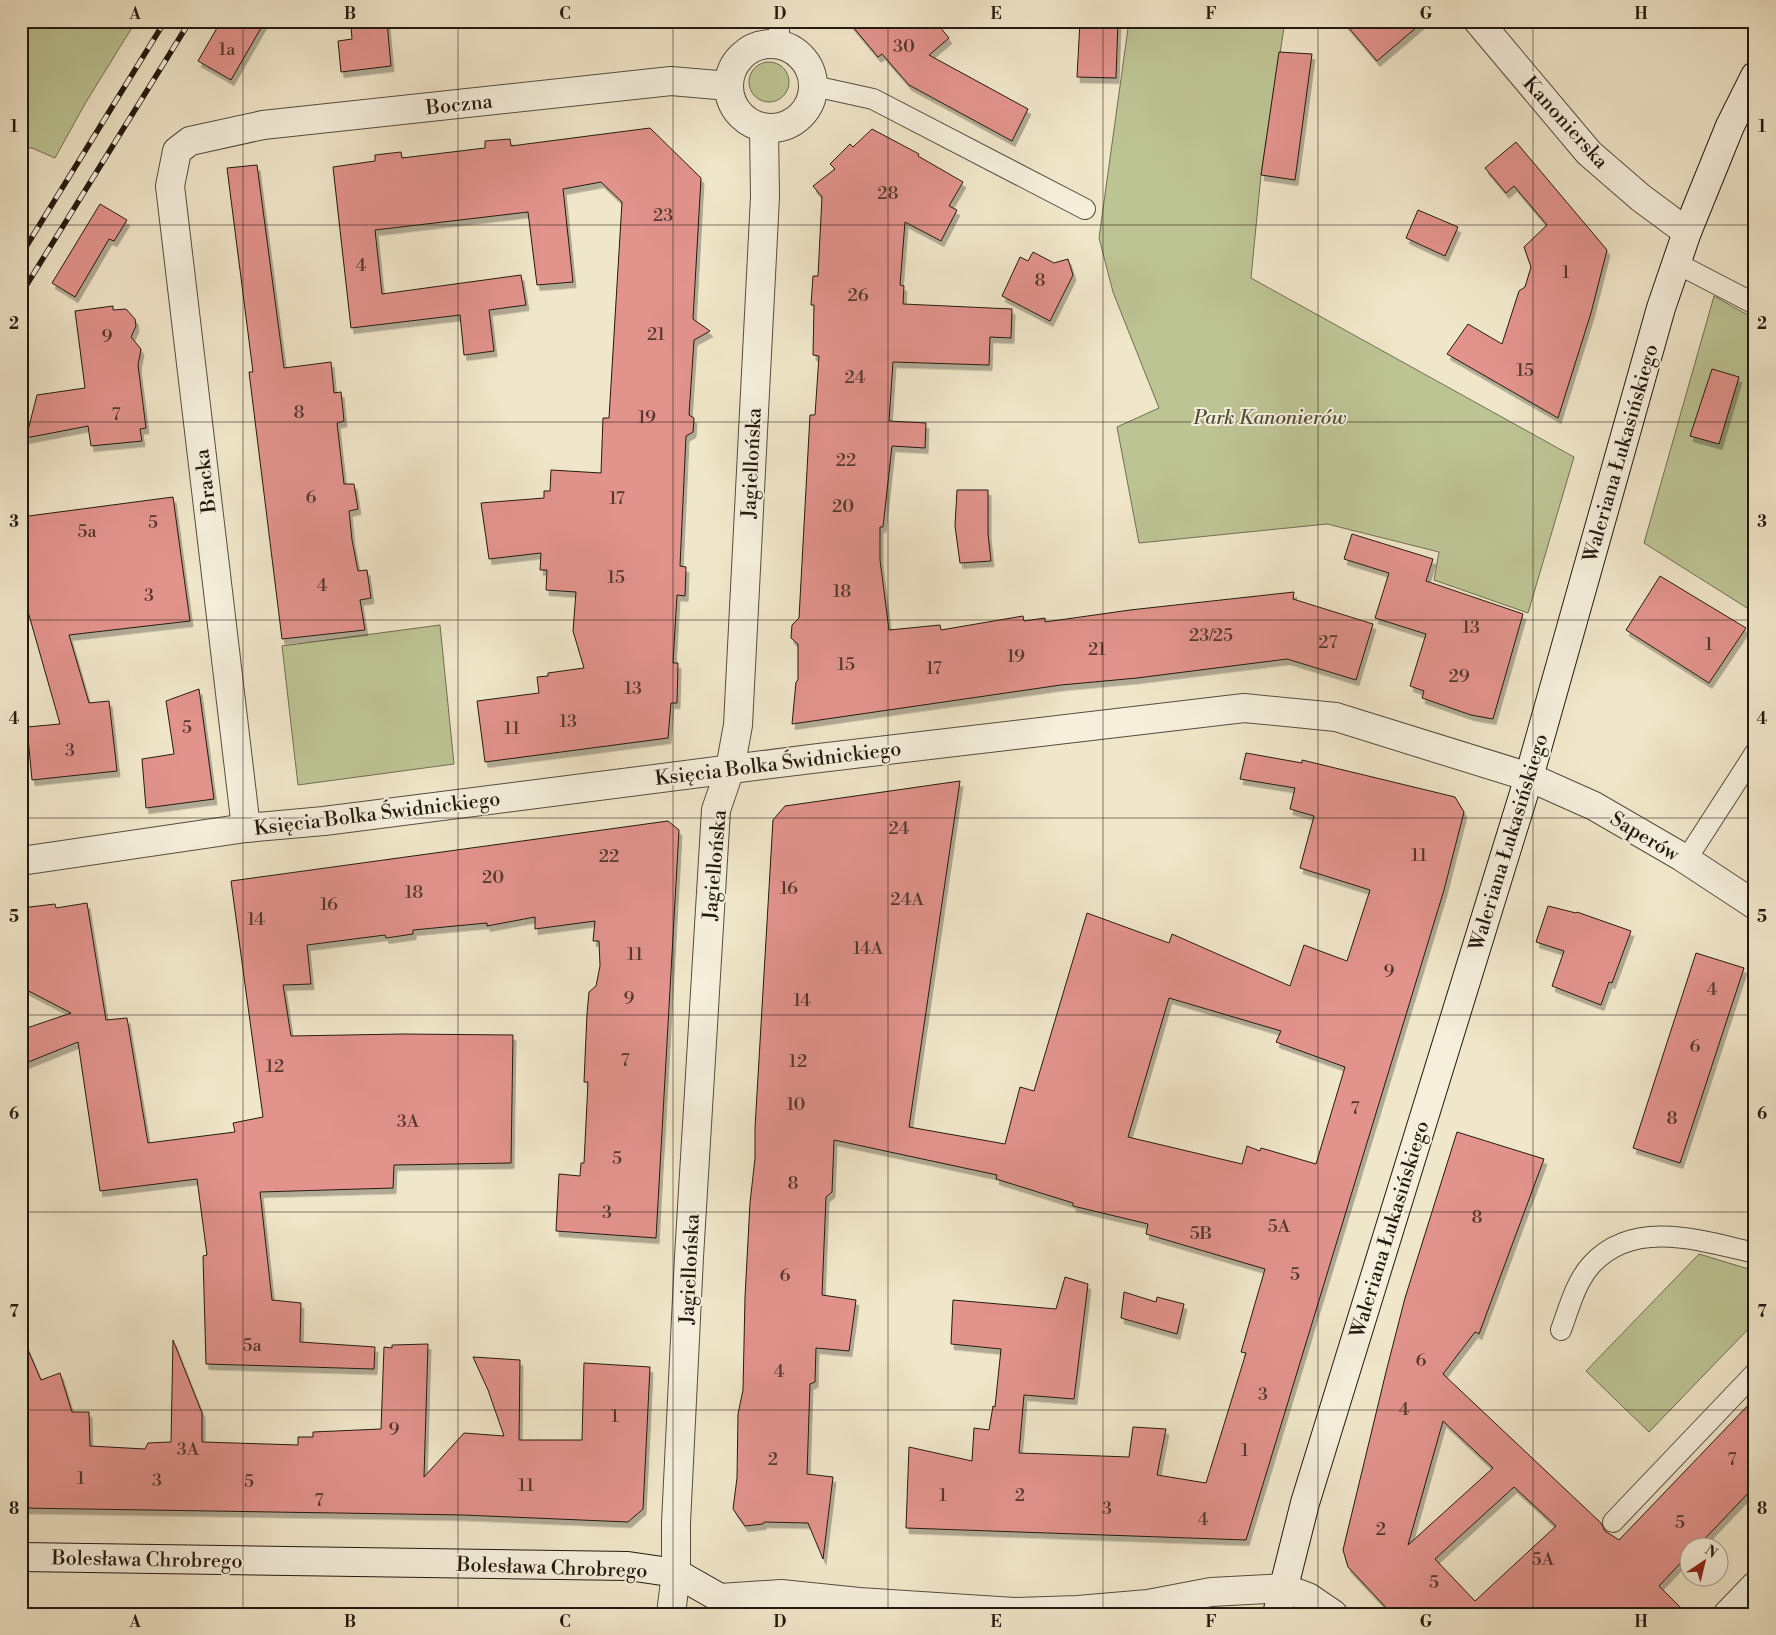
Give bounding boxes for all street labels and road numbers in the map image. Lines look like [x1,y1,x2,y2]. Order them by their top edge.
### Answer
street label: Kanonierska [1517,72,1614,175]
street label: Boczna [424,89,495,122]
street label: Waleriana Łukasińskiego [1578,342,1665,566]
street label: Jagiellońska [737,406,768,520]
street label: Bracka [190,447,223,515]
street label: Waleriana Łukasińskiego [1464,731,1554,955]
street label: Księcia Bolka Świdnickiego [654,736,903,792]
street label: Księcia Bolka Świdnickiego [253,786,502,842]
street label: Saperów [1605,807,1684,868]
street label: Jagiellońska [698,808,733,922]
street label: Waleriana Łukasińskiego [1345,1118,1435,1342]
street label: Jagiellońska [675,1212,706,1326]
street label: Bolesława Chrobrego [50,1546,243,1575]
street label: Bolesława Chrobrego [455,1553,648,1584]

